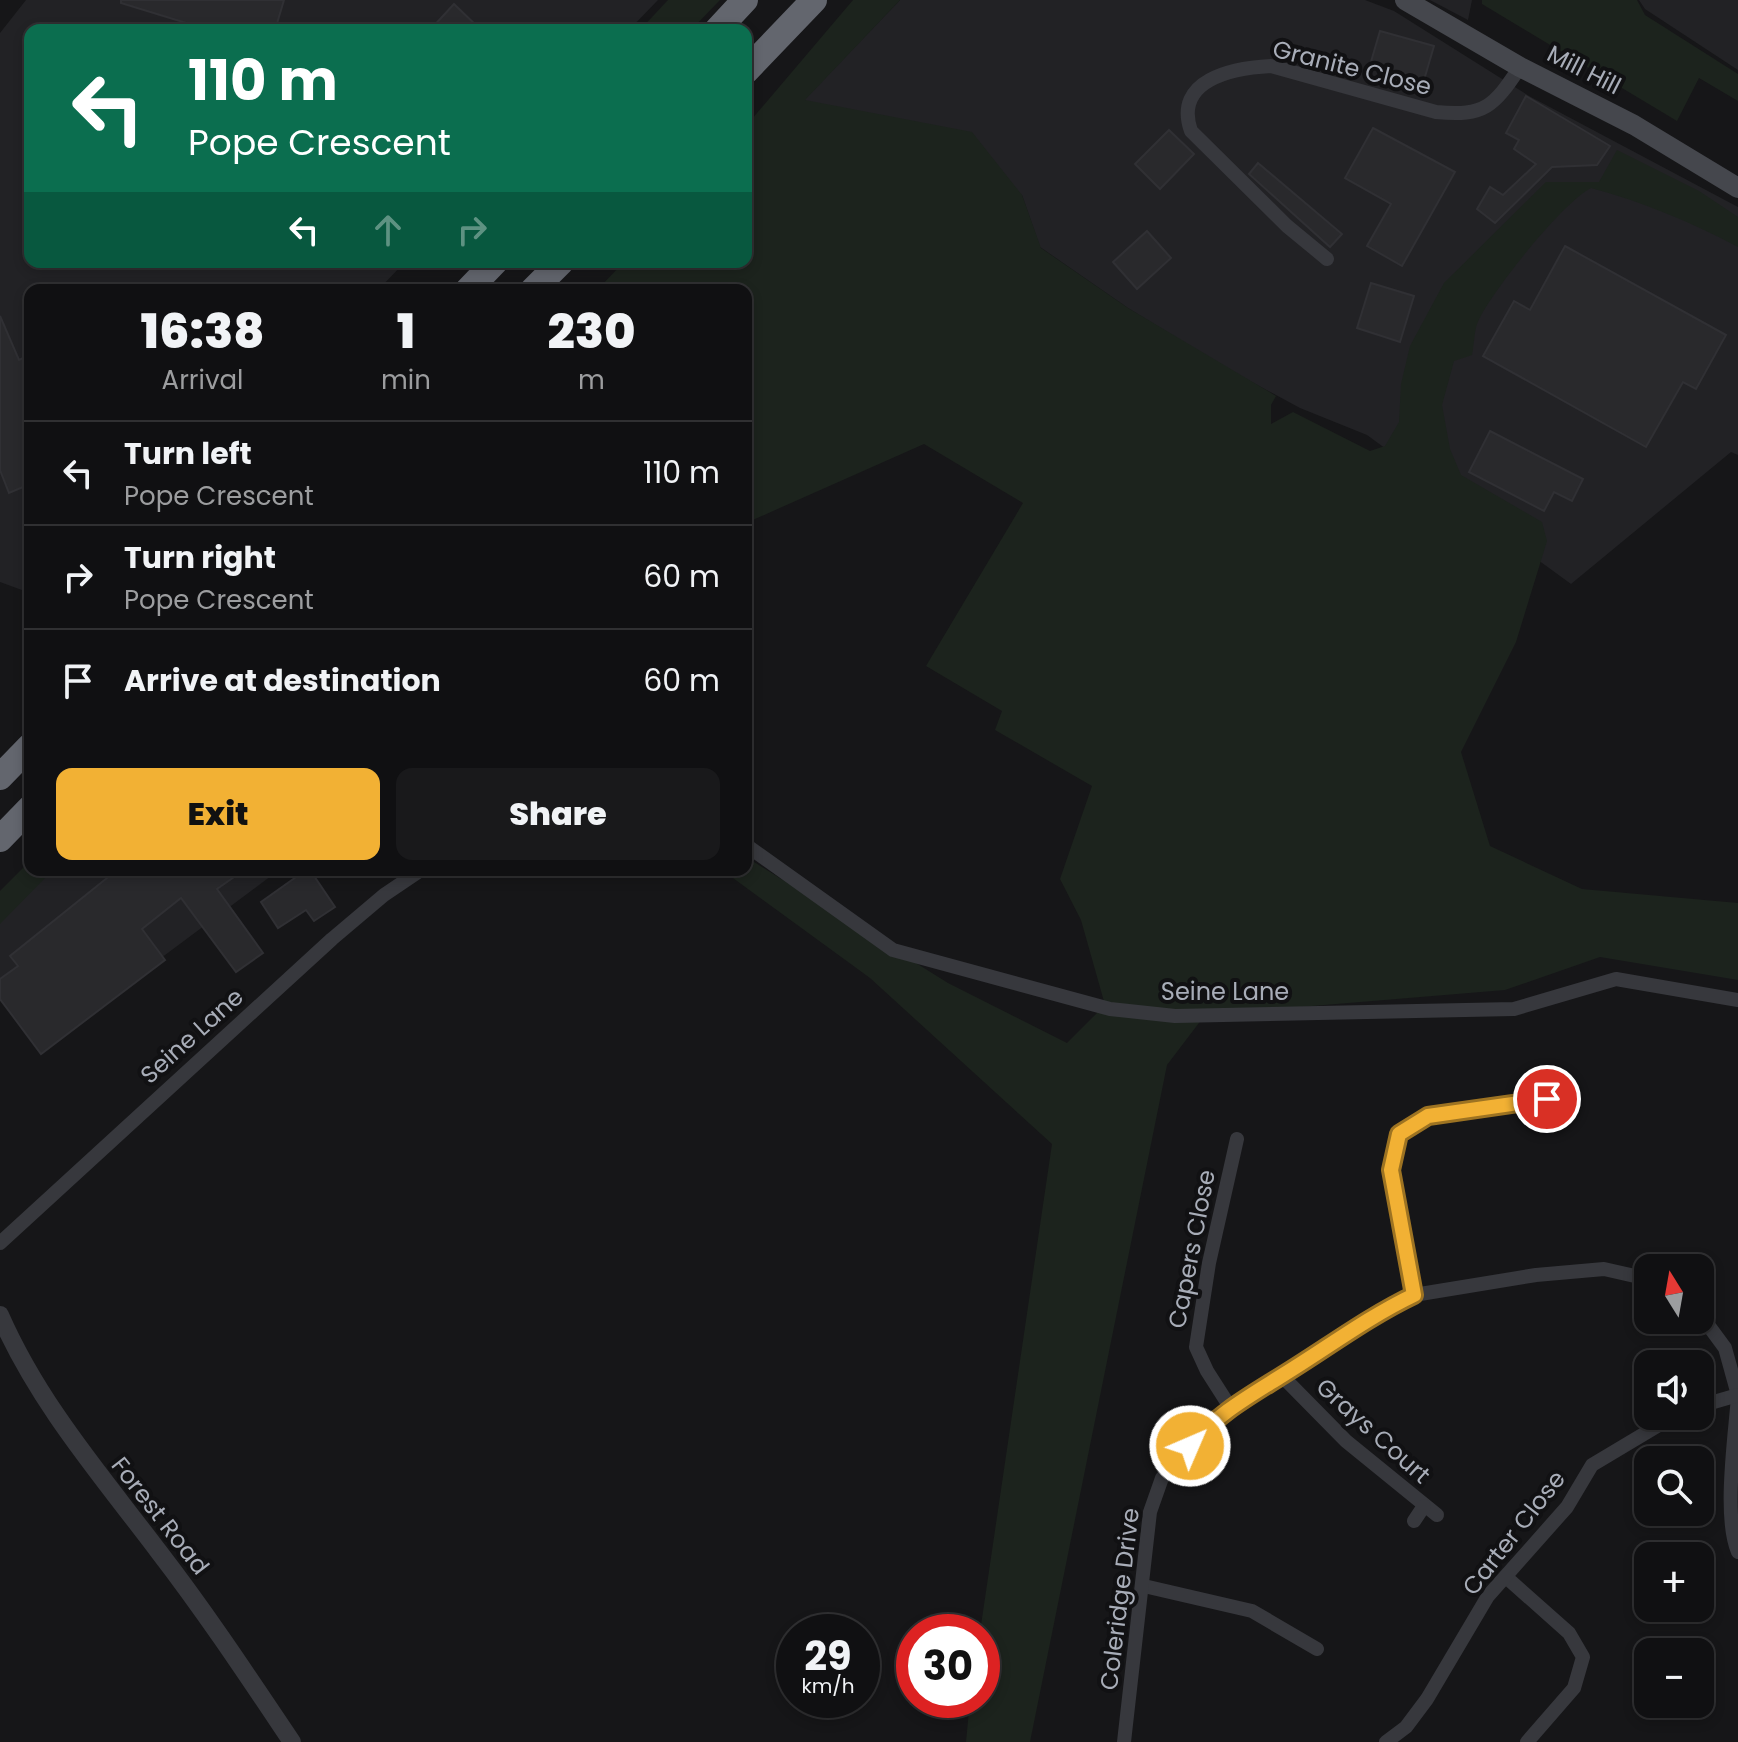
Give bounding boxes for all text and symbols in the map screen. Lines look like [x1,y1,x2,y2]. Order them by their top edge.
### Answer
street label: Granite Close [1269,32,1435,103]
street label: Mill Hill [1541,37,1627,102]
text: 110 m [188,41,338,120]
icon: left [56,56,160,160]
text: Pope Crescent [188,117,451,168]
icon: left [282,208,326,252]
icon: ahead [366,208,410,252]
icon: right [450,208,494,252]
text: 16:38 [140,298,265,365]
text: 1 [397,298,415,365]
text: 230 [547,298,636,365]
text: Arrival [162,362,243,398]
text: min [381,362,431,398]
text: m [578,362,605,398]
text: Turn left [124,432,252,475]
icon: left [56,451,100,495]
text: 110 m [643,451,720,494]
text: Pope Crescent [124,478,314,514]
text: Turn right [124,536,276,579]
icon: right [56,555,100,599]
text: 60 m [643,555,720,598]
text: Pope Crescent [124,582,314,618]
icon: arrive [56,659,100,703]
text: Arrive at destination [124,659,441,702]
text: 60 m [643,659,720,702]
button: Exit [56,768,380,860]
button: Share [396,768,720,860]
street label: Seine Lane [1161,975,1289,1008]
street label: Seine Lane [133,980,250,1091]
pin [1513,1065,1581,1133]
icon: arrive [1525,1077,1569,1121]
street label: Capers Close [1160,1167,1223,1331]
north arrow [1634,1254,1714,1334]
map controls [1634,1254,1714,1718]
button: sound [1634,1350,1714,1430]
street label: Grays Court [1309,1370,1438,1491]
position arrow [1148,1404,1232,1488]
button: search [1634,1446,1714,1526]
street label: Forest Road [104,1450,217,1582]
street label: Carter Close [1454,1463,1573,1602]
street label: Coleridge Drive [1092,1506,1147,1692]
button: + [1634,1542,1714,1622]
speed limit sign: 30 [896,1614,1000,1718]
text: 29 [804,1628,852,1684]
button: − [1634,1638,1714,1718]
text: km/h [801,1672,855,1700]

